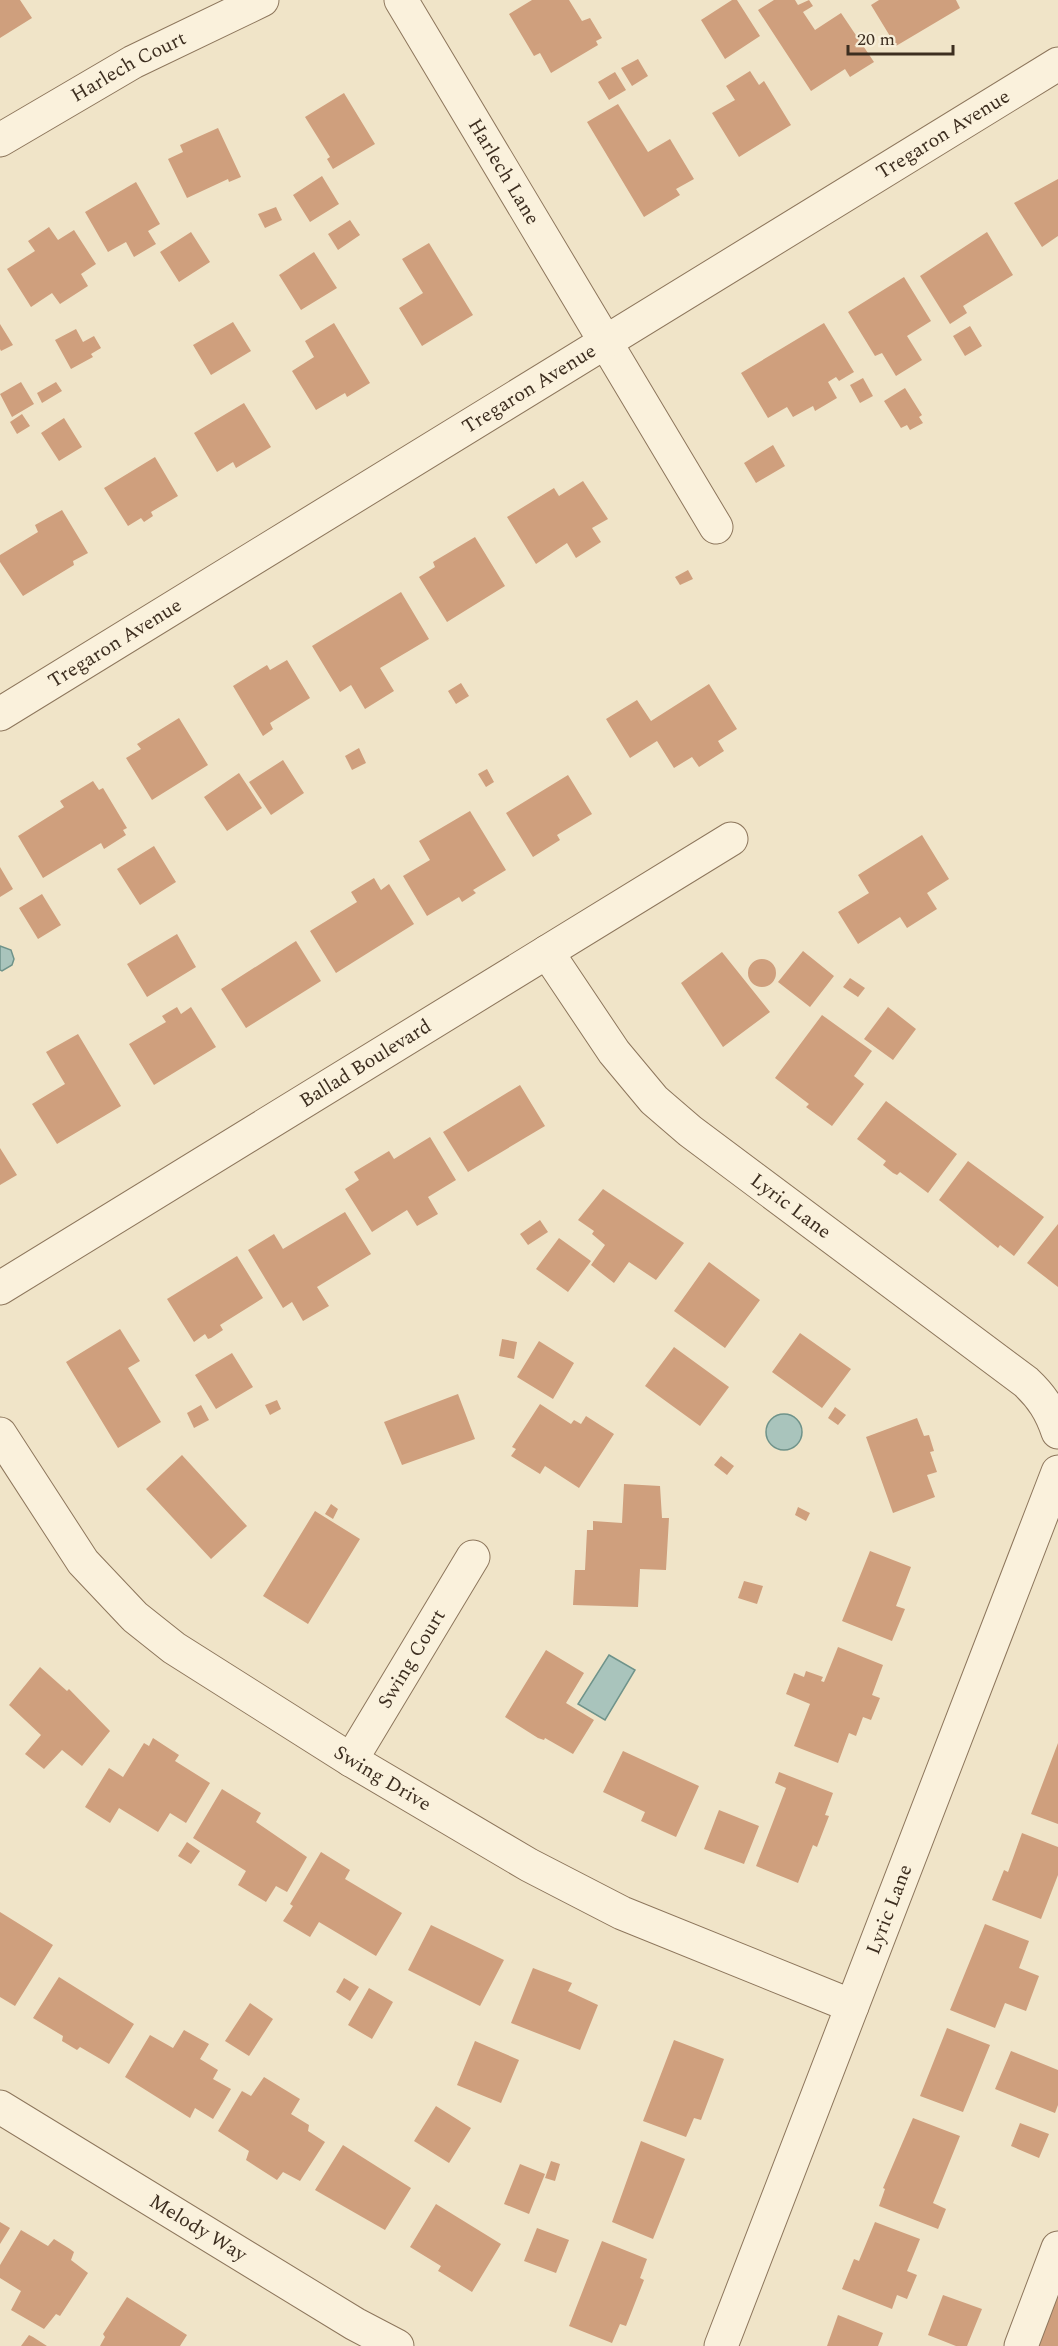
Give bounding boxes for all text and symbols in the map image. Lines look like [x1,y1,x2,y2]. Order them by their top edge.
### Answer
scale bar [848,18,953,56]
street label: Harlech Court [65,24,191,110]
text: 20 m [857,26,895,53]
street label: Tregaron Avenue [870,82,1016,187]
street label: Harlech Lane [460,113,547,231]
street label: Tregaron Avenue [456,336,602,442]
street label: Tregaron Avenue [42,591,188,696]
street label: Ballad Boulevard [294,1011,437,1116]
street label: Lyric Lane [744,1166,838,1247]
street label: Swing Court [370,1603,453,1714]
street label: Swing Drive [328,1738,437,1819]
street label: Lyric Lane [858,1860,920,1959]
street label: Melody Way [143,2187,254,2270]

